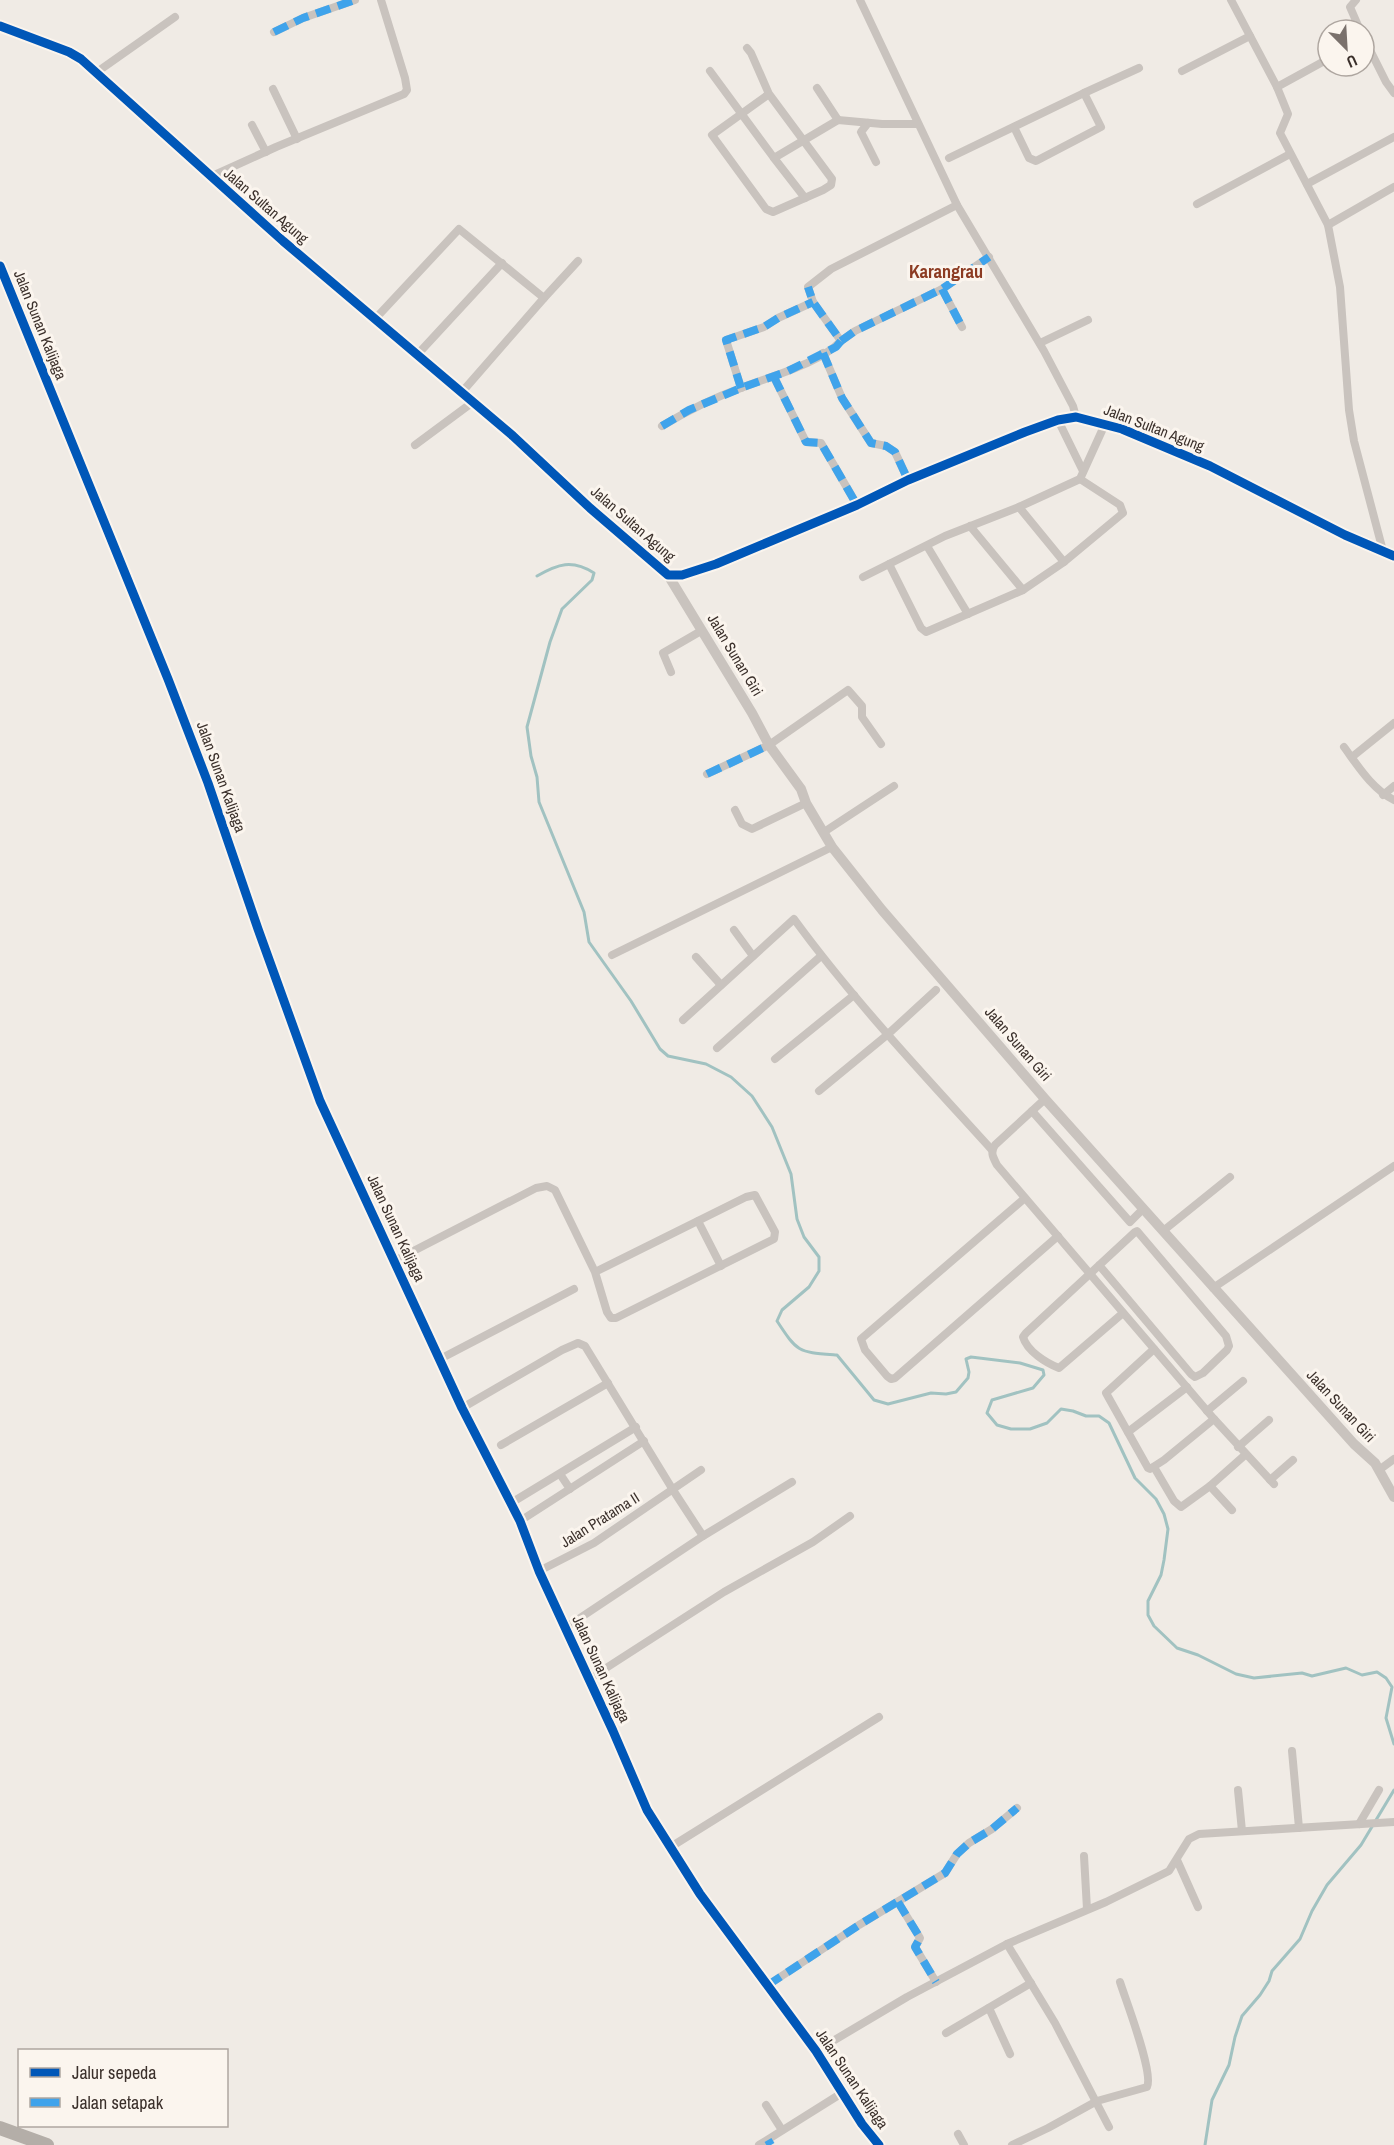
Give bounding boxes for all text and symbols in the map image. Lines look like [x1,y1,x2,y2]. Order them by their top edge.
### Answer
north arrow [1316,18,1376,78]
text: U [1343,50,1361,74]
street label: Jalan Sultan Agung [219,163,313,248]
district label: Karangrau [909,259,983,284]
street label: Jalan Sunan Kalijaga [9,267,72,383]
street label: Jalan Sultan Agung [1101,399,1208,456]
street label: Jalan Sultan Agung [586,481,680,566]
street label: Jalan Sunan Giri [703,610,768,700]
street label: Jalan Sunan Kalijaga [192,719,251,835]
street label: Jalan Sunan Giri [980,1002,1057,1085]
street label: Jalan Sunan Kalijaga [362,1171,431,1285]
street label: Jalan Sunan Giri [1302,1365,1381,1447]
street label: Jalan Pratama II [556,1487,643,1552]
street label: Jalan Sunan Kalijaga [567,1612,636,1726]
street label: Jalan Sunan Kalijaga [811,2025,894,2133]
legend [18,2049,228,2127]
text: Jalur sepeda [72,2060,157,2085]
text: Jalan setapak [72,2090,164,2115]

